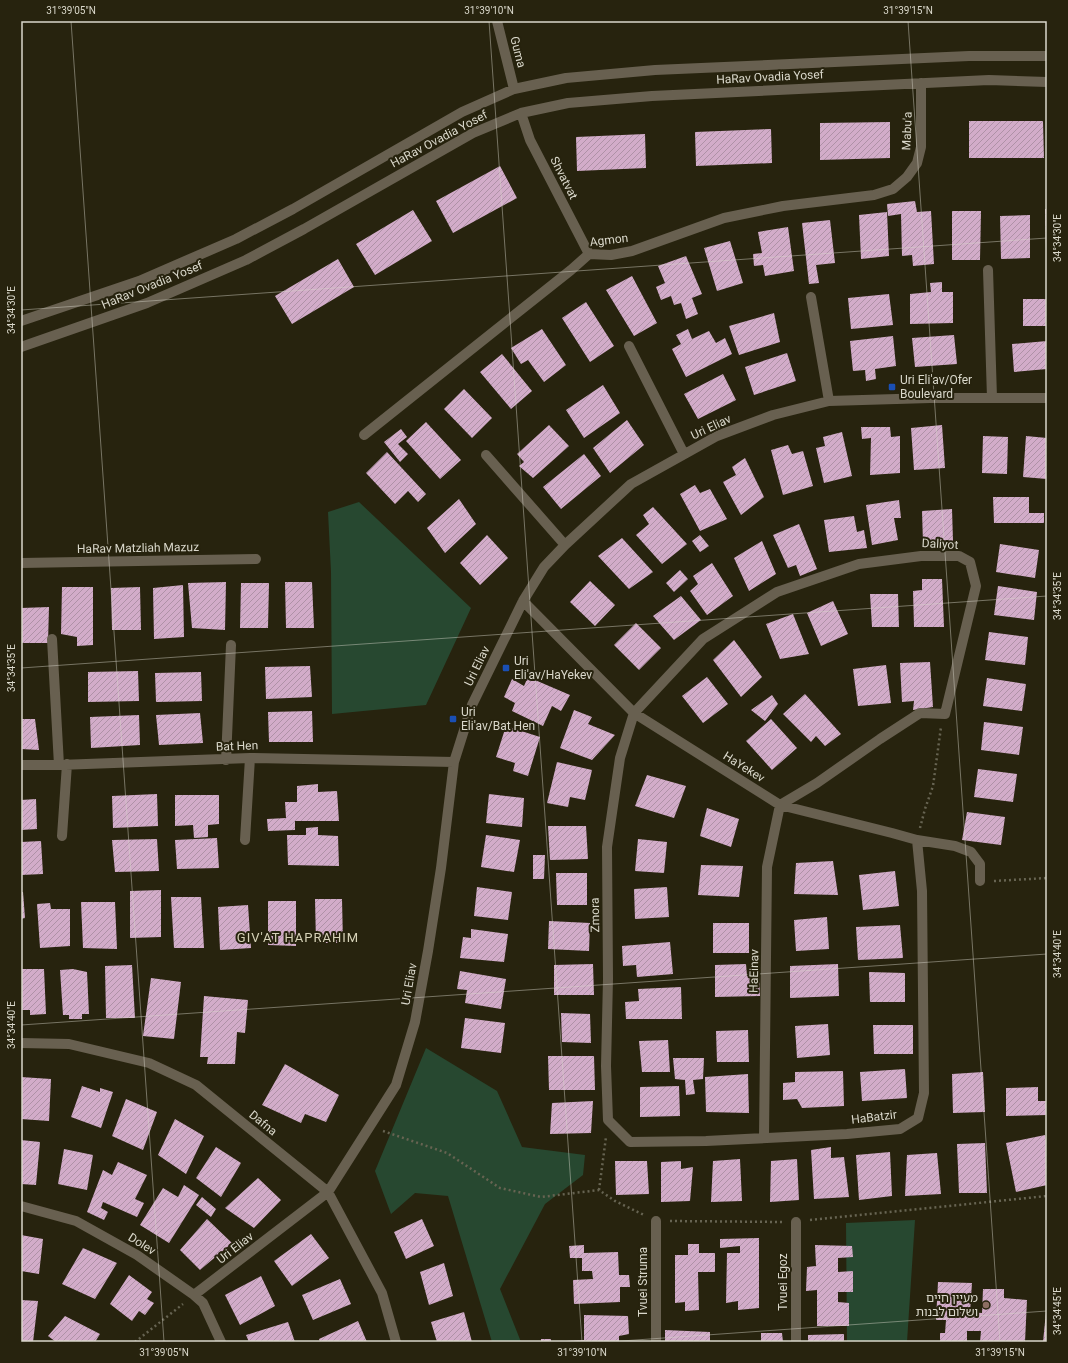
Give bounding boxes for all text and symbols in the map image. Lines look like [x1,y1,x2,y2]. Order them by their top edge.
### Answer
text: 31°39'05"N [46,5,96,16]
text: 31°39'10"N [464,5,514,16]
text: 31°39'15"N [883,5,933,16]
street label: Guma [507,35,529,69]
street label: HaRav Ovadia Yosef [716,67,825,87]
street label: HaRav Ovadia Yosef [388,107,491,170]
street label: Mabu'a [899,111,915,151]
street label: Shvatvat [547,154,581,202]
text: 34°34'30"E [1052,214,1063,262]
street label: Agmon [589,231,629,249]
street label: HaRav Ovadia Yosef [99,258,205,312]
text: 34°34'30"E [6,286,17,334]
place label: Uri Eli'av/Ofer Boulevard [900,373,972,401]
marker: Uri Eli'av/Ofer Boulevard [887,382,897,392]
street label: Uri Eliav [689,412,733,442]
street label: Daliyot [921,536,959,552]
street label: HaRav Matzliah Mazuz [77,540,199,556]
text: 34°34'35"E [1052,572,1063,620]
text: 34°34'35"E [6,644,17,692]
street label: Uri Eliav [461,644,493,688]
place label: Uri Eli'av/HaYekev [514,654,592,682]
marker: Uri Eli'av/HaYekev [501,663,511,673]
place label: Uri Eli'av/Bat Hen [461,705,535,733]
marker: Uri Eli'av/Bat Hen [448,714,458,724]
street label: Bat Hen [216,738,258,754]
street label: HaYekev [721,749,768,785]
street label: Zmora [588,897,602,933]
district label: GIV'AT HAPRAHIM [237,930,359,945]
text: 34°34'40"E [1052,930,1063,978]
street label: HaEinav [747,949,761,993]
street label: Uri Eliav [398,962,420,1006]
text: 34°34'40"E [6,1001,17,1049]
street label: HaBatzir [850,1107,898,1127]
street label: Dafna [246,1108,280,1138]
street label: Uri Eliav [214,1229,256,1267]
street label: Dolev [126,1230,158,1258]
street label: Tvuei Struma [636,1247,650,1317]
street label: Tvuei Egoz [776,1253,790,1311]
text: 34°34'45"E [1052,1287,1063,1335]
place label: מעיין חיים ושלום לבנות [916,1291,978,1319]
marker: מעיין חיים ושלום לבנות [981,1300,991,1310]
text: 31°39'05"N [139,1347,189,1358]
text: 31°39'10"N [557,1347,607,1358]
text: 31°39'15"N [975,1347,1025,1358]

